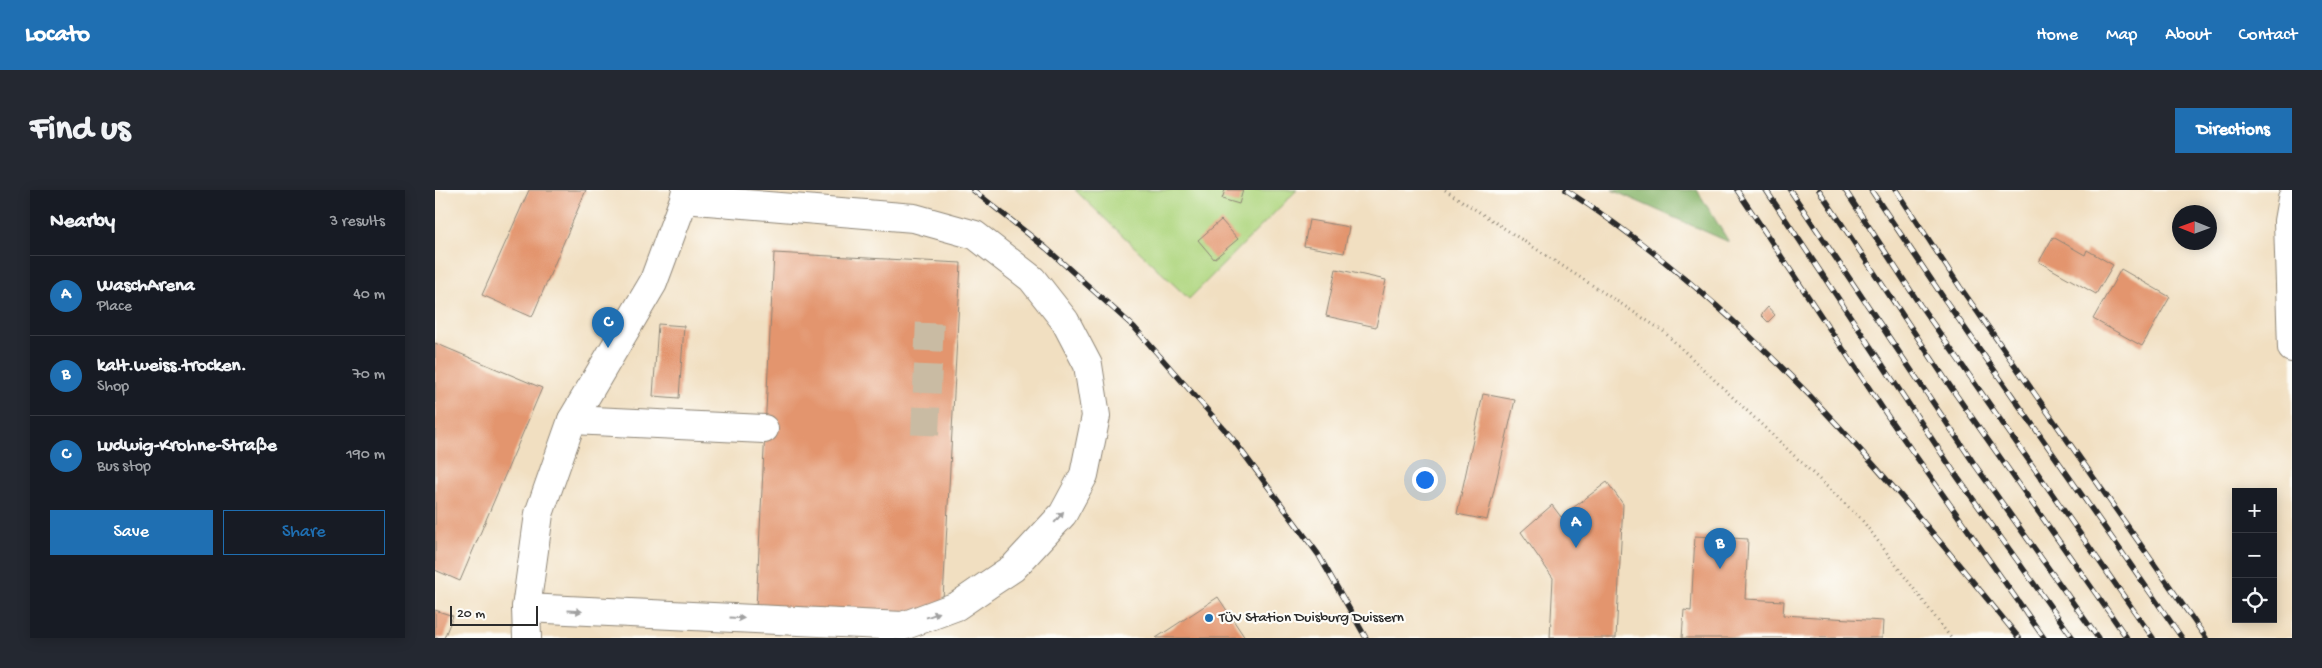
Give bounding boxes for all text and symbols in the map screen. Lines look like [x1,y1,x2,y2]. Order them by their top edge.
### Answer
text: Locato [25,21,90,50]
text: Home [2036,25,2078,46]
text: Map [2106,25,2137,46]
text: About [2165,25,2211,46]
text: Contact [2239,25,2297,46]
button: Directions [2175,108,2292,153]
text: Find us [30,110,130,151]
north arrow [2172,205,2217,250]
text: Nearby [50,210,115,235]
text: 3 results [330,213,385,232]
text: WaschArena [97,275,195,298]
text: A [61,286,71,305]
text: 40 m [353,286,385,305]
text: Place [97,298,132,317]
pin: C [592,307,624,348]
text: kalt.weiss.trocken. [97,355,247,378]
text: B [62,366,70,385]
text: 70 m [352,366,385,385]
text: Shop [97,378,129,397]
text: Ludwig-Krohne-Straße [97,435,277,458]
text: C [62,446,70,465]
text: 190 m [346,446,385,465]
text: Bus stop [97,458,151,477]
your location [1412,467,1438,493]
map controls [2232,488,2277,623]
button: + [2232,488,2277,533]
pin: A [1560,507,1592,548]
button: Save [50,510,213,555]
button: Share [223,510,385,555]
one-way arrow [1054,511,1065,524]
pin: B [1704,528,1736,569]
button: − [2232,533,2277,578]
button: locate [2232,578,2277,623]
scale bar [450,603,537,626]
text: 20 m [457,606,485,623]
one-way arrow [567,607,583,615]
place label: TÜV Station Duisburg Duissern [1218,609,1404,627]
one-way arrow [926,611,941,619]
marker: TÜV Station Duisburg Duissern [1203,612,1215,624]
one-way arrow [730,615,746,623]

